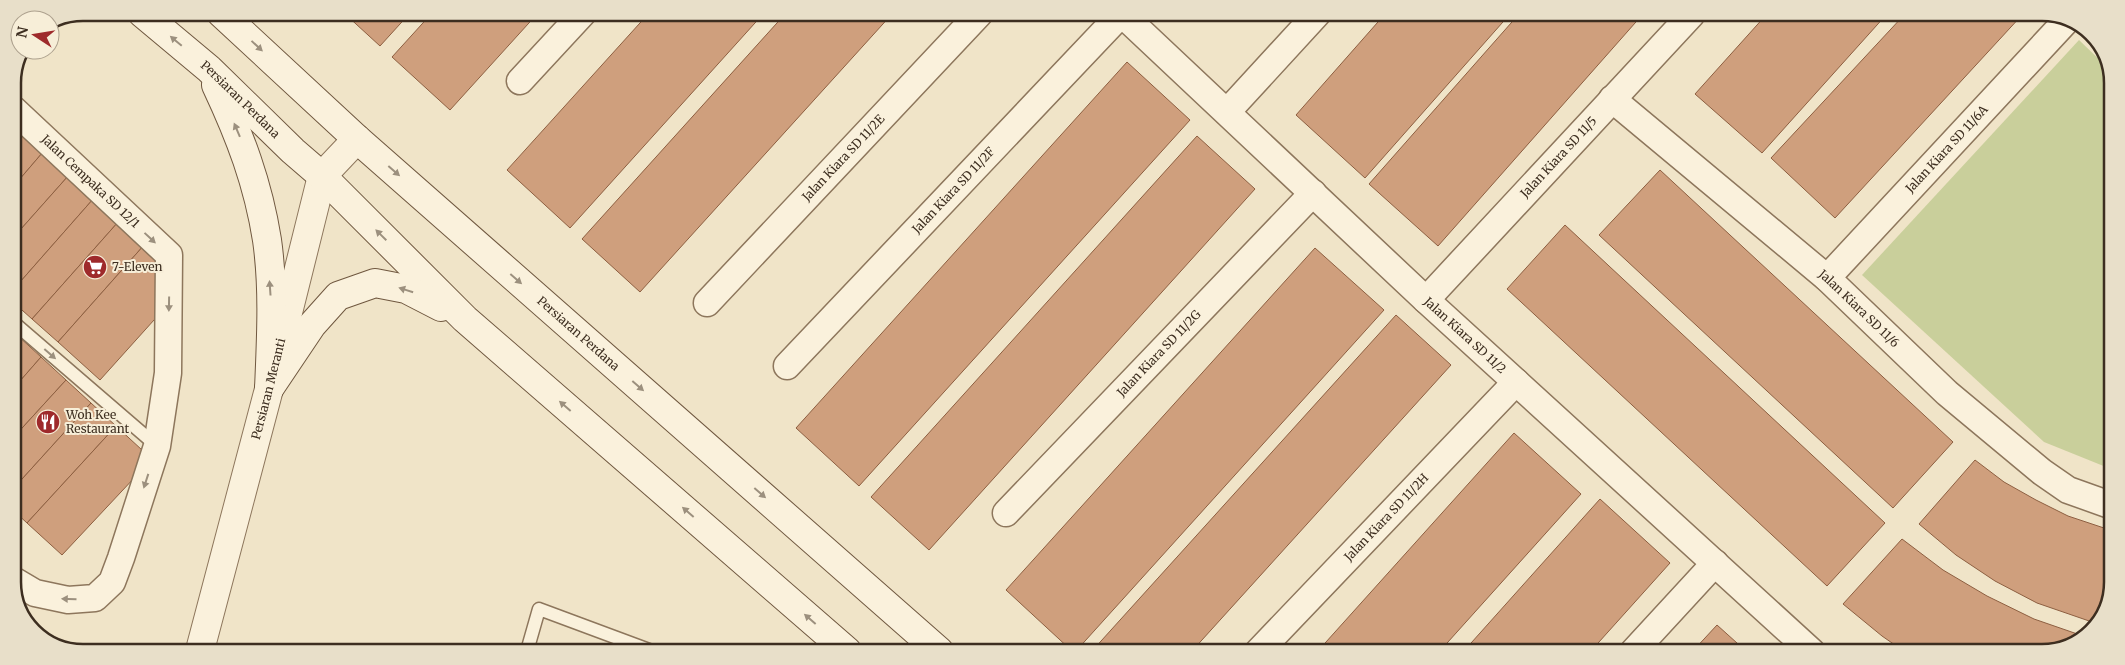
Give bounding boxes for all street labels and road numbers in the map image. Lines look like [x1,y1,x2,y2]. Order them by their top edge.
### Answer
street label: Persiaran Perdana [198,57,284,141]
street label: Jalan Kiara SD 11/6A [1902,102,1991,196]
street label: Jalan Kiara SD 11/2E [798,111,888,205]
street label: Jalan Kiara SD 11/5 [1516,113,1600,201]
street label: Jalan Cempaka SD 12/1 [38,131,143,231]
street label: Jalan Kiara SD 11/2F [908,143,998,237]
street label: Jalan Kiara SD 11/6 [1815,266,1903,350]
street label: Persiaran Perdana [534,293,623,374]
street label: Jalan Kiara SD 11/2 [1420,293,1509,376]
street label: Jalan Kiara SD 11/2G [1113,306,1204,400]
street label: Persiaran Meranti [248,337,288,441]
street label: Jalan Kiara SD 11/2H [1340,470,1432,565]

